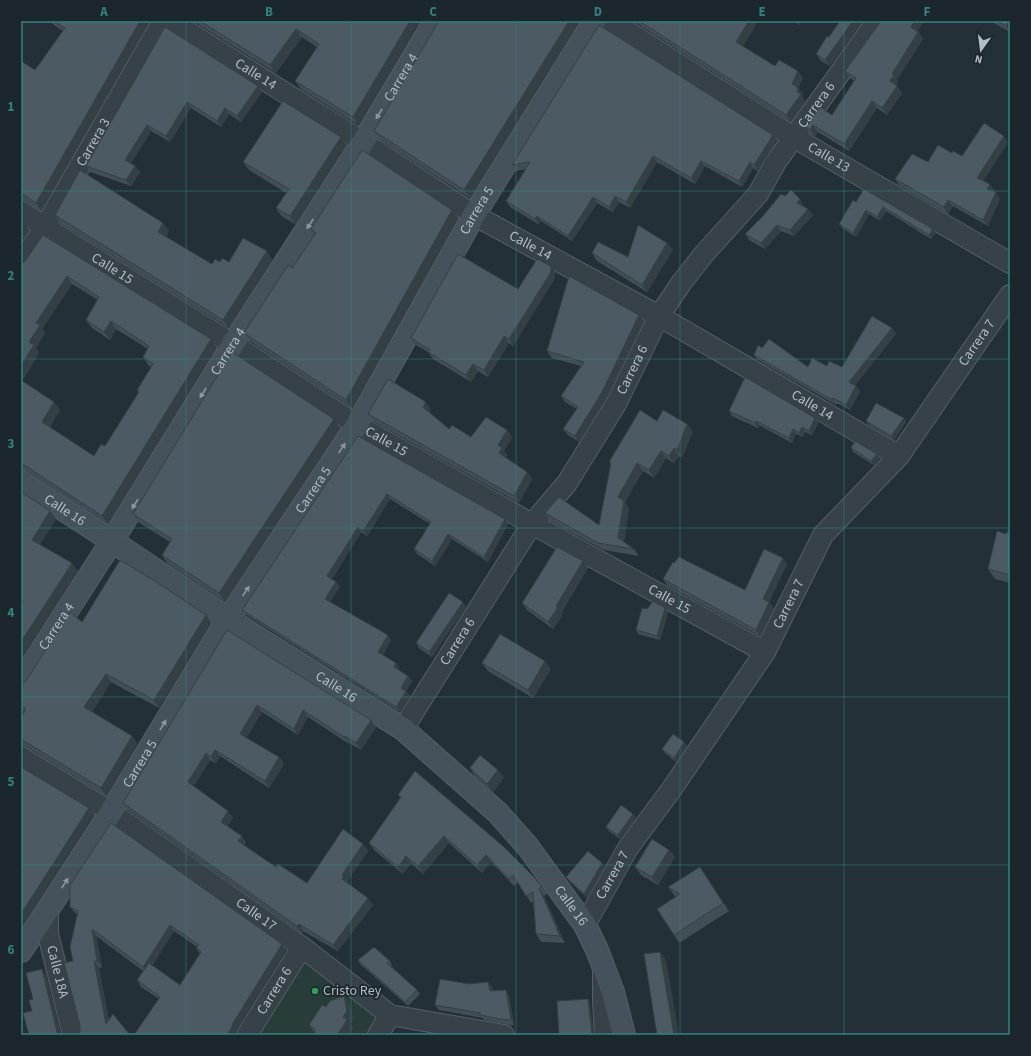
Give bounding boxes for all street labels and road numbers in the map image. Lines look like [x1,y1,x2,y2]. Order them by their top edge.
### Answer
street label: Carrera 4 [379,50,423,106]
street label: Calle 14 [231,54,280,95]
street label: Carrera 6 [793,78,840,133]
street label: Carrera 3 [72,114,115,170]
street label: Calle 13 [804,137,854,178]
street label: Carrera 5 [455,183,499,238]
street label: Calle 14 [505,226,555,266]
street label: Calle 15 [87,248,137,289]
street label: Carrera 7 [954,315,1000,370]
street label: Carrera 4 [206,324,251,379]
street label: Carrera 6 [612,342,653,398]
street label: Calle 14 [787,385,837,426]
street label: Calle 15 [361,422,411,462]
street label: Carrera 5 [291,463,337,518]
street label: Calle 16 [40,489,89,531]
street label: Carrera 7 [768,576,810,632]
street label: Calle 15 [644,580,694,619]
street label: Carrera 4 [34,599,80,654]
street label: Carrera 6 [435,614,480,670]
street label: Calle 16 [311,666,361,708]
street label: Carrera 5 [118,736,163,792]
street label: Carrera 7 [591,847,634,903]
street label: Calle 16 [549,881,593,930]
street label: Calle 17 [231,893,281,936]
street label: Calle 18A [41,943,74,1001]
street label: Carrera 6 [252,963,297,1019]

